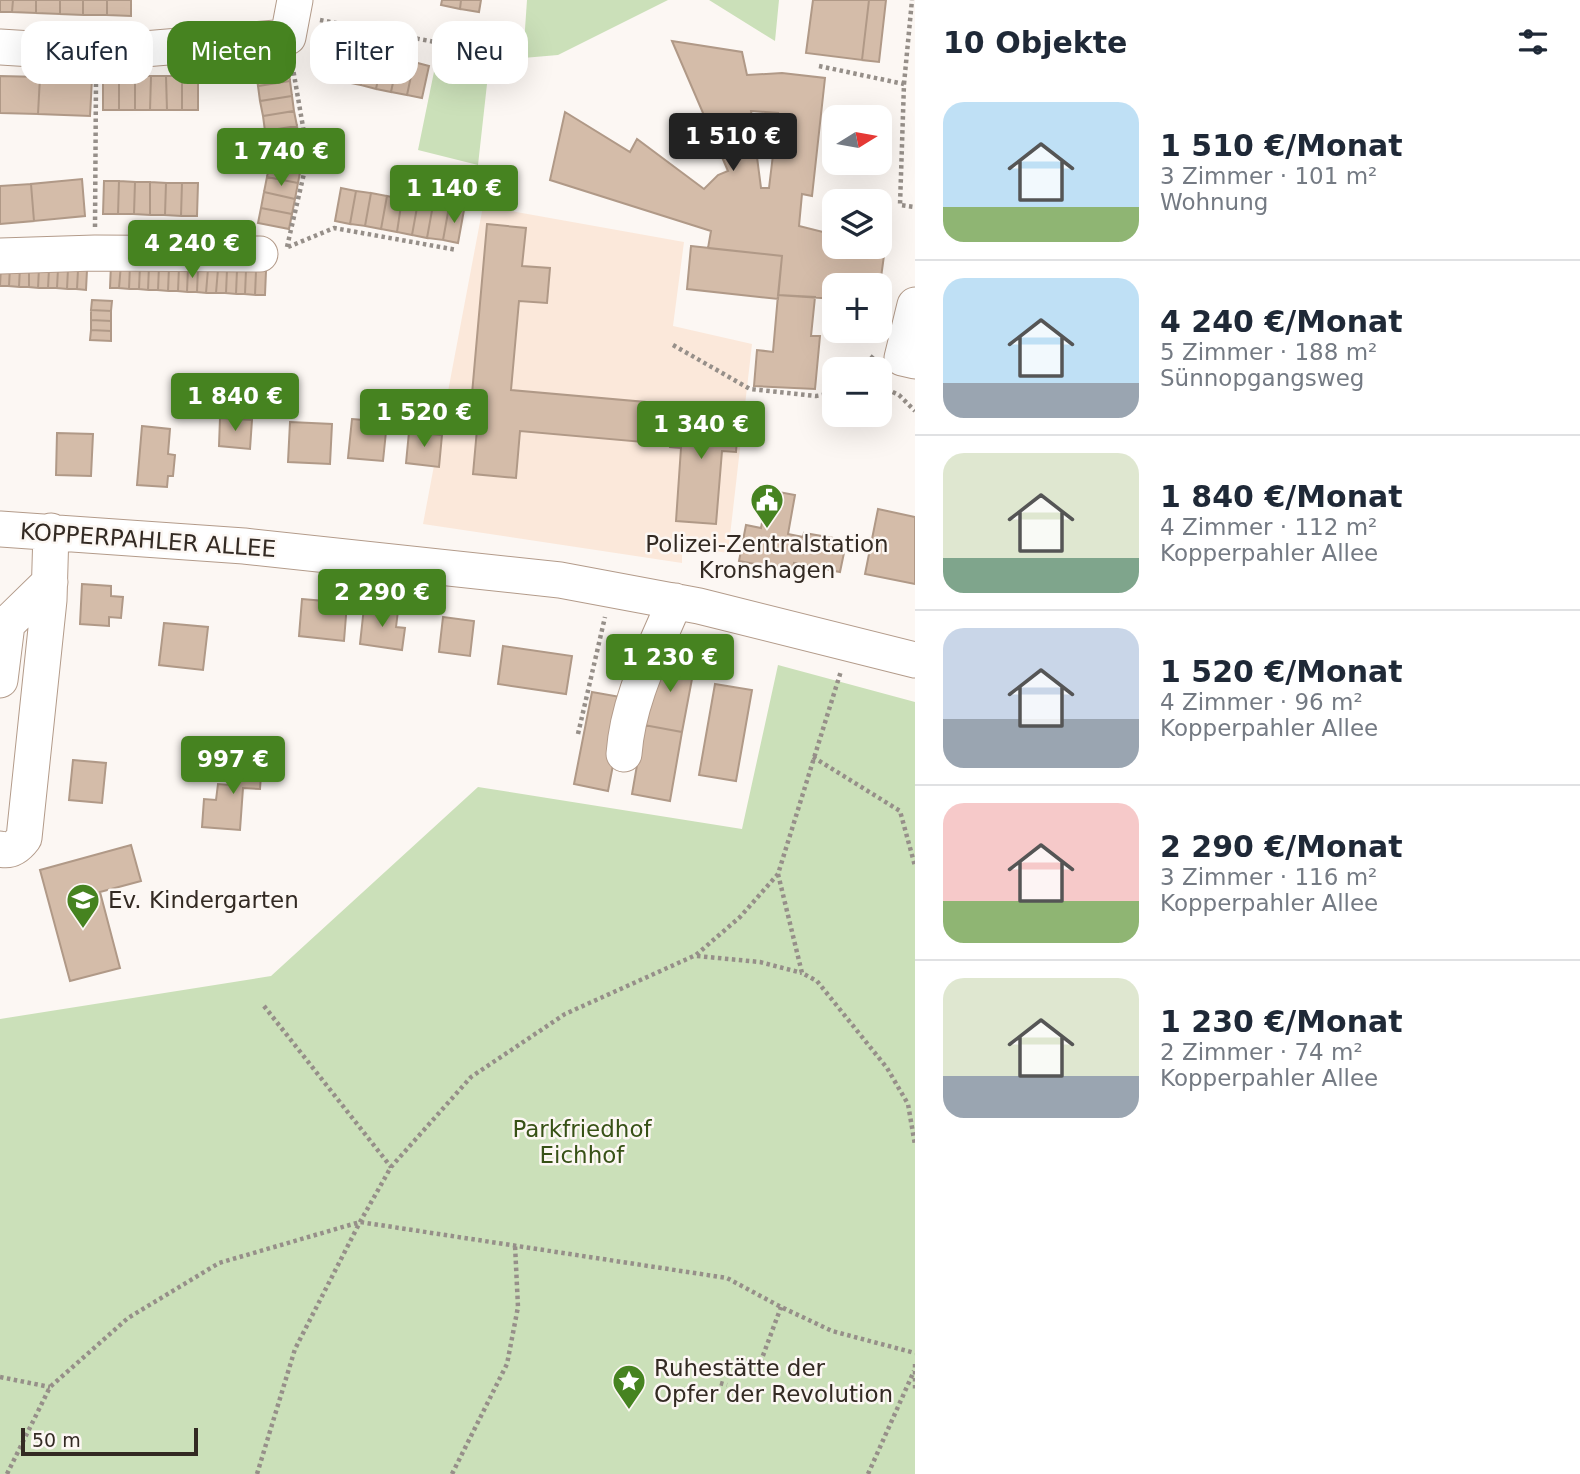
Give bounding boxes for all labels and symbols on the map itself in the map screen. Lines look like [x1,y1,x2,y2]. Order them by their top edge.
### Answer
north arrow [822,105,892,175]
pin: 1 510 € [668,114,798,173]
pin: 1 740 € [216,128,346,188]
pin: 1 140 € [389,166,519,225]
pin: 4 240 € [127,220,257,280]
pin: 1 840 € [170,374,300,433]
pin: 1 520 € [359,390,489,449]
pin: 1 340 € [636,402,766,461]
public building icon: Polizei-Zentralstation Kronshagen [748,481,786,530]
street label: KOPPERPAHLER ALLEE [19,518,277,562]
place label: Polizei-Zentralstation Kronshagen [645,531,889,583]
pin: 2 290 € [317,570,447,629]
pin: 1 230 € [605,634,735,694]
pin: 997 € [184,736,282,796]
school or university icon: Ev. Kindergarten [64,881,102,930]
place label: Ev. Kindergarten [108,887,299,913]
park label: Parkfriedhof Eichhof [512,1116,652,1168]
place label: Ruhestätte der Opfer der Revolution [654,1355,893,1407]
place icon: Ruhestätte der Opfer der Revolution [610,1362,648,1411]
scale bar [21,1425,198,1457]

